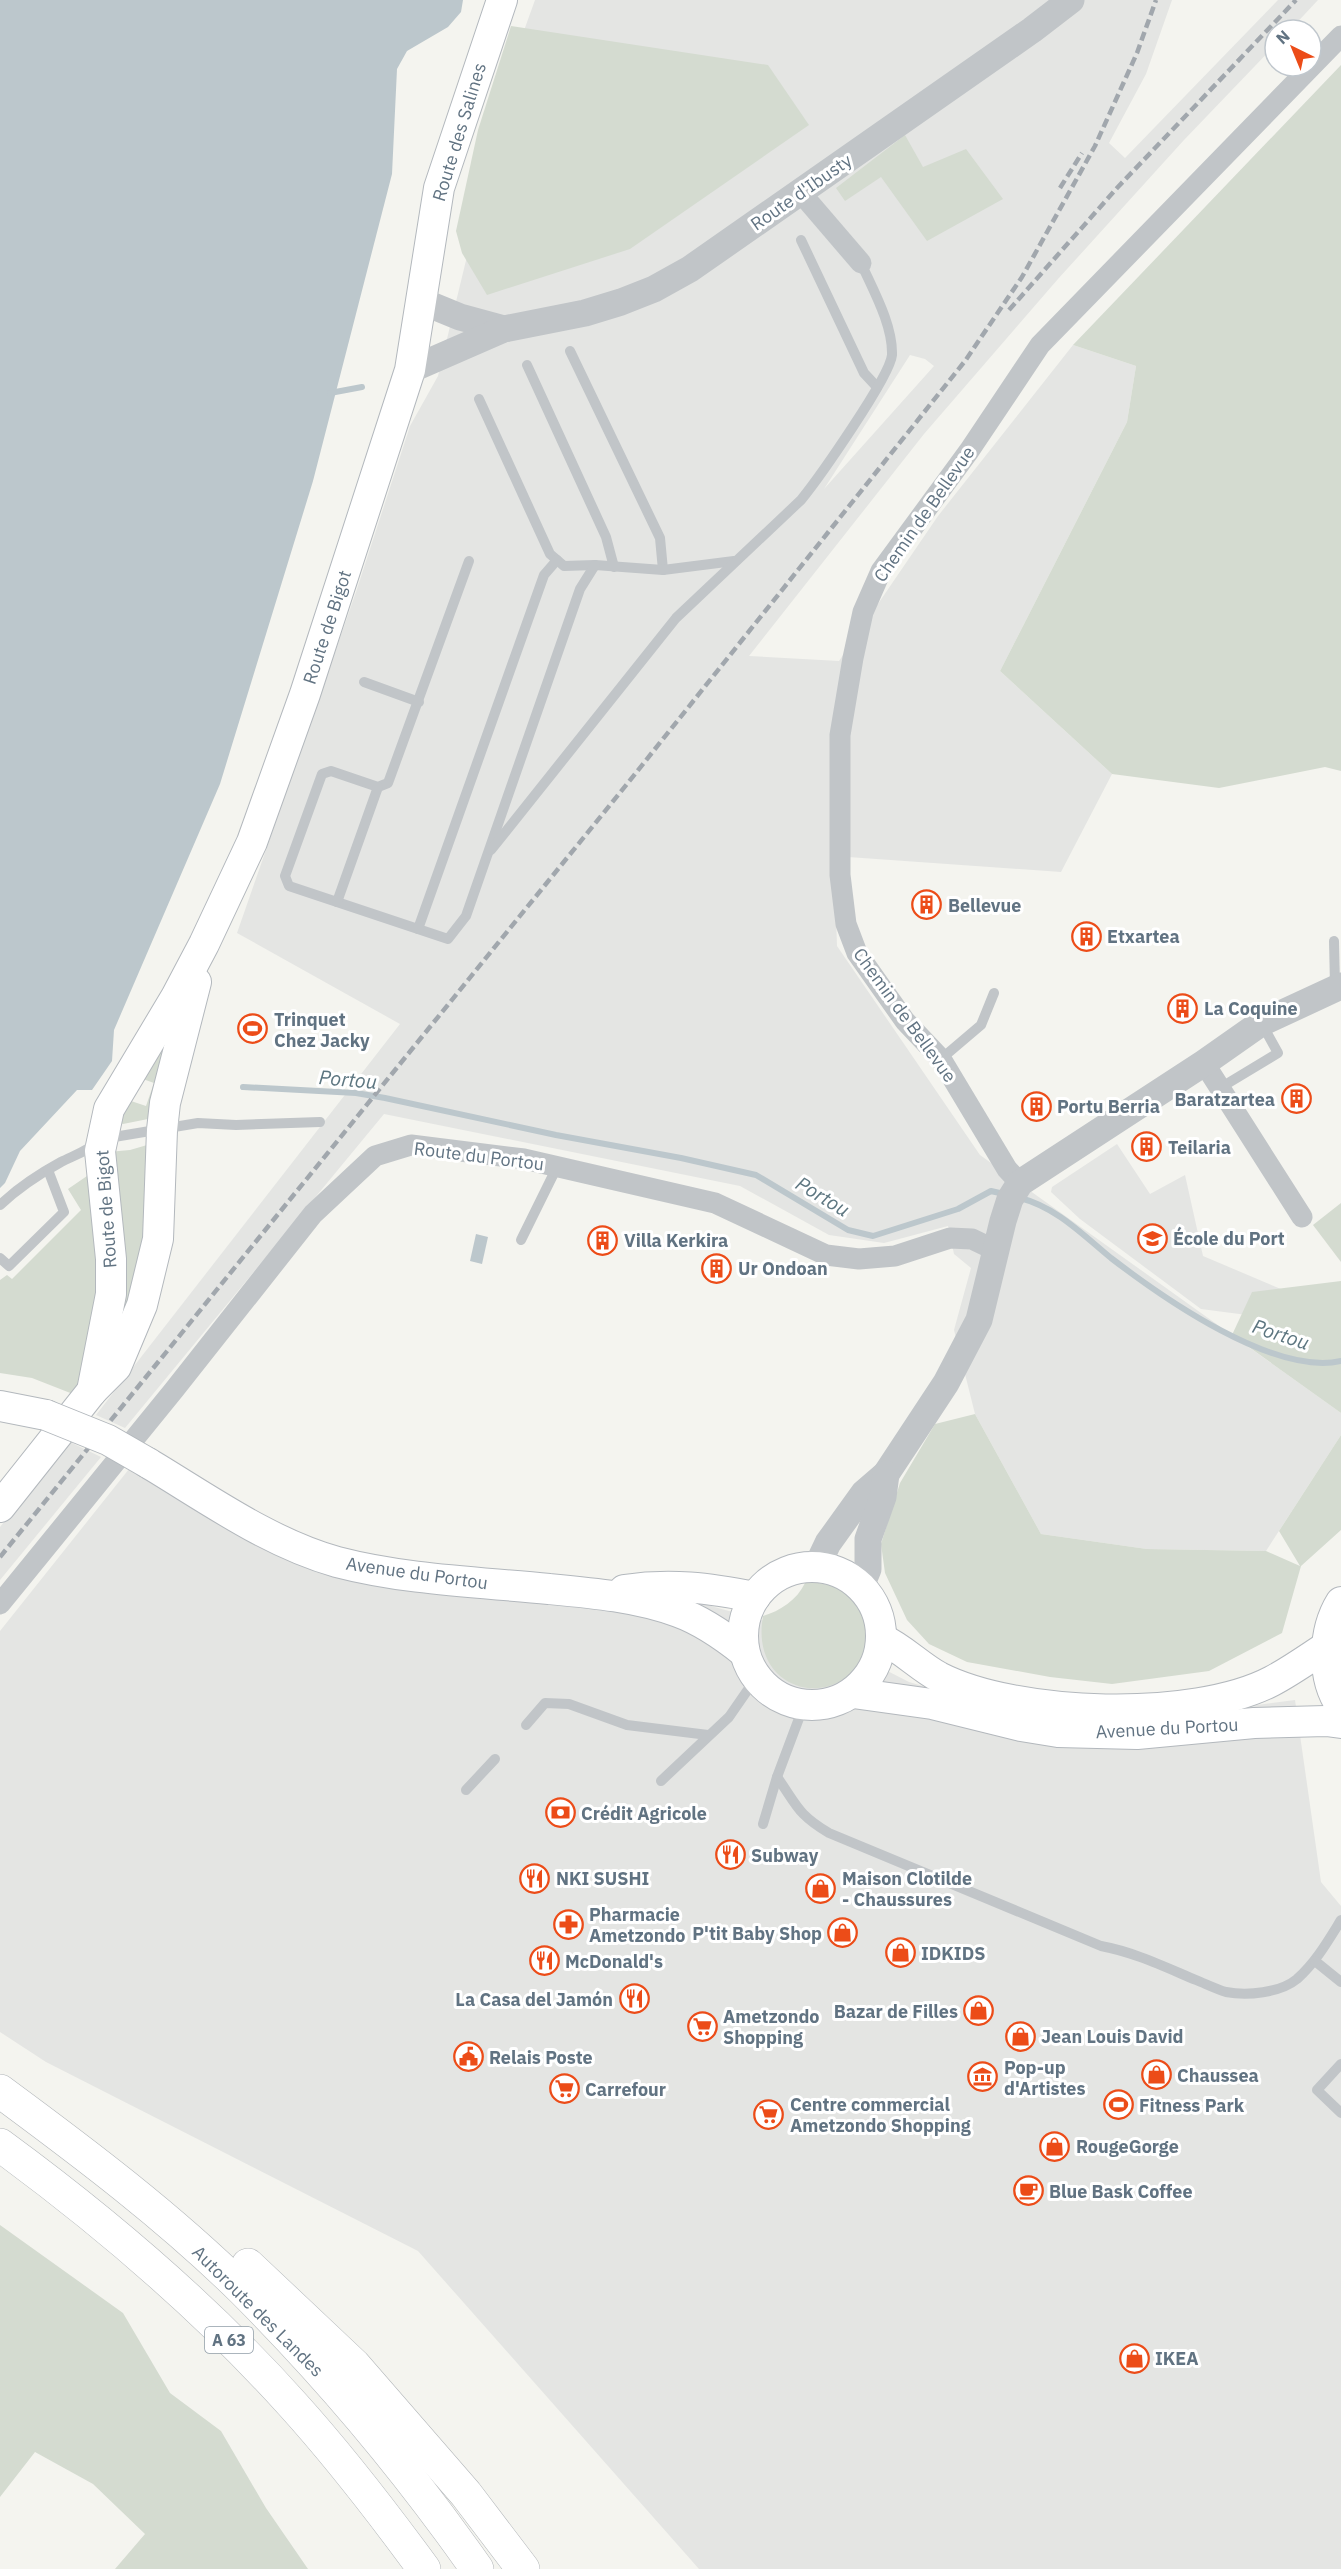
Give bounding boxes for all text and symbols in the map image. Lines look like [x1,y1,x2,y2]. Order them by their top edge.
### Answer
north arrow [1263,18,1323,78]
text: N [1272,26,1294,48]
street label: Route des Salines [427,60,491,204]
street label: Route d'Ibusty [746,149,856,235]
street label: Chemin de Bellevue [869,442,980,586]
street label: Route de Bigot [298,567,356,687]
building icon: Bellevue [911,889,943,921]
place label: Bellevue [948,894,1021,917]
building icon: Etxartea [1070,920,1102,952]
place label: Etxartea [1107,925,1180,948]
street label: Chemin de Bellevue [849,943,962,1087]
building icon: La Coquine [1167,992,1199,1024]
place label: La Coquine [1204,997,1298,1020]
place label: Trinquet Chez Jacky [274,1008,370,1052]
sports icon: Trinquet Chez Jacky [237,1013,269,1045]
water label: Portou [318,1063,378,1095]
building icon: Baratzartea [1280,1083,1312,1115]
place label: Baratzartea [1175,1088,1275,1111]
building icon: Portu Berria [1020,1090,1052,1122]
place label: Portu Berria [1057,1095,1160,1118]
building icon: Teilaria [1131,1131,1163,1163]
place label: Teilaria [1168,1136,1231,1159]
street label: Route du Portou [413,1137,545,1175]
street label: Route de Bigot [90,1149,122,1269]
water label: Portou [791,1169,855,1223]
school or university icon: École du Port [1136,1222,1168,1254]
building icon: Villa Kerkira [587,1224,619,1256]
place label: École du Port [1173,1226,1285,1250]
place label: Villa Kerkira [624,1229,728,1252]
building icon: Ur Ondoan [701,1252,733,1284]
place label: Ur Ondoan [738,1257,828,1280]
water label: Portou [1249,1312,1313,1356]
street label: Avenue du Portou [345,1552,489,1594]
street label: Avenue du Portou [1095,1713,1239,1743]
bank icon: Crédit Agricole [544,1797,576,1829]
place label: Crédit Agricole [581,1802,707,1825]
restaurant icon: Subway [714,1839,746,1871]
place label: Subway [751,1844,819,1867]
restaurant icon: NKI SUSHI [519,1862,551,1894]
place label: NKI SUSHI [556,1867,649,1890]
place label: Maison Clotilde - Chaussures [842,1867,972,1911]
shop icon: Maison Clotilde - Chaussures [805,1872,837,1904]
place label: Pharmacie Ametzondo [589,1903,686,1947]
pharmacy icon: Pharmacie Ametzondo [552,1908,584,1940]
shop icon: P'tit Baby Shop [827,1917,859,1949]
place label: P'tit Baby Shop [692,1922,822,1945]
shop icon: IDKIDS [884,1937,916,1969]
place label: IDKIDS [921,1942,985,1965]
restaurant icon: McDonald's [528,1945,560,1977]
place label: McDonald's [565,1950,663,1973]
restaurant icon: La Casa del Jamón [618,1983,650,2015]
place label: La Casa del Jamón [455,1988,613,2011]
shop icon: Bazar de Filles [963,1995,995,2027]
place label: Bazar de Filles [834,2000,958,2023]
place label: Ametzondo Shopping [723,2005,820,2049]
supermarket icon: Ametzondo Shopping [686,2010,718,2042]
shop icon: Jean Louis David [1004,2020,1036,2052]
place label: Jean Louis David [1041,2025,1184,2048]
public building icon: Relais Poste [452,2041,484,2073]
place label: Relais Poste [489,2046,593,2069]
place label: Pop-up d'Artistes [1004,2056,1086,2100]
shop icon: Chaussea [1140,2059,1172,2091]
museum icon: Pop-up d'Artistes [967,2061,999,2093]
place label: Chaussea [1177,2064,1259,2087]
supermarket icon: Carrefour [548,2073,580,2105]
place label: Carrefour [585,2078,666,2101]
sports icon: Fitness Park [1102,2089,1134,2121]
place label: Centre commercial Ametzondo Shopping [790,2093,971,2137]
place label: Fitness Park [1139,2094,1245,2117]
supermarket icon: Centre commercial Ametzondo Shopping [753,2098,785,2130]
shop icon: RougeGorge [1039,2130,1071,2162]
place label: RougeGorge [1076,2135,1179,2158]
cafe icon: Blue Bask Coffee [1012,2175,1044,2207]
place label: Blue Bask Coffee [1049,2180,1193,2203]
street label: Autoroute des Landes [187,2240,329,2382]
road number: A 63 [205,2327,253,2353]
shop icon: IKEA [1118,2342,1150,2374]
place label: IKEA [1155,2347,1199,2370]

